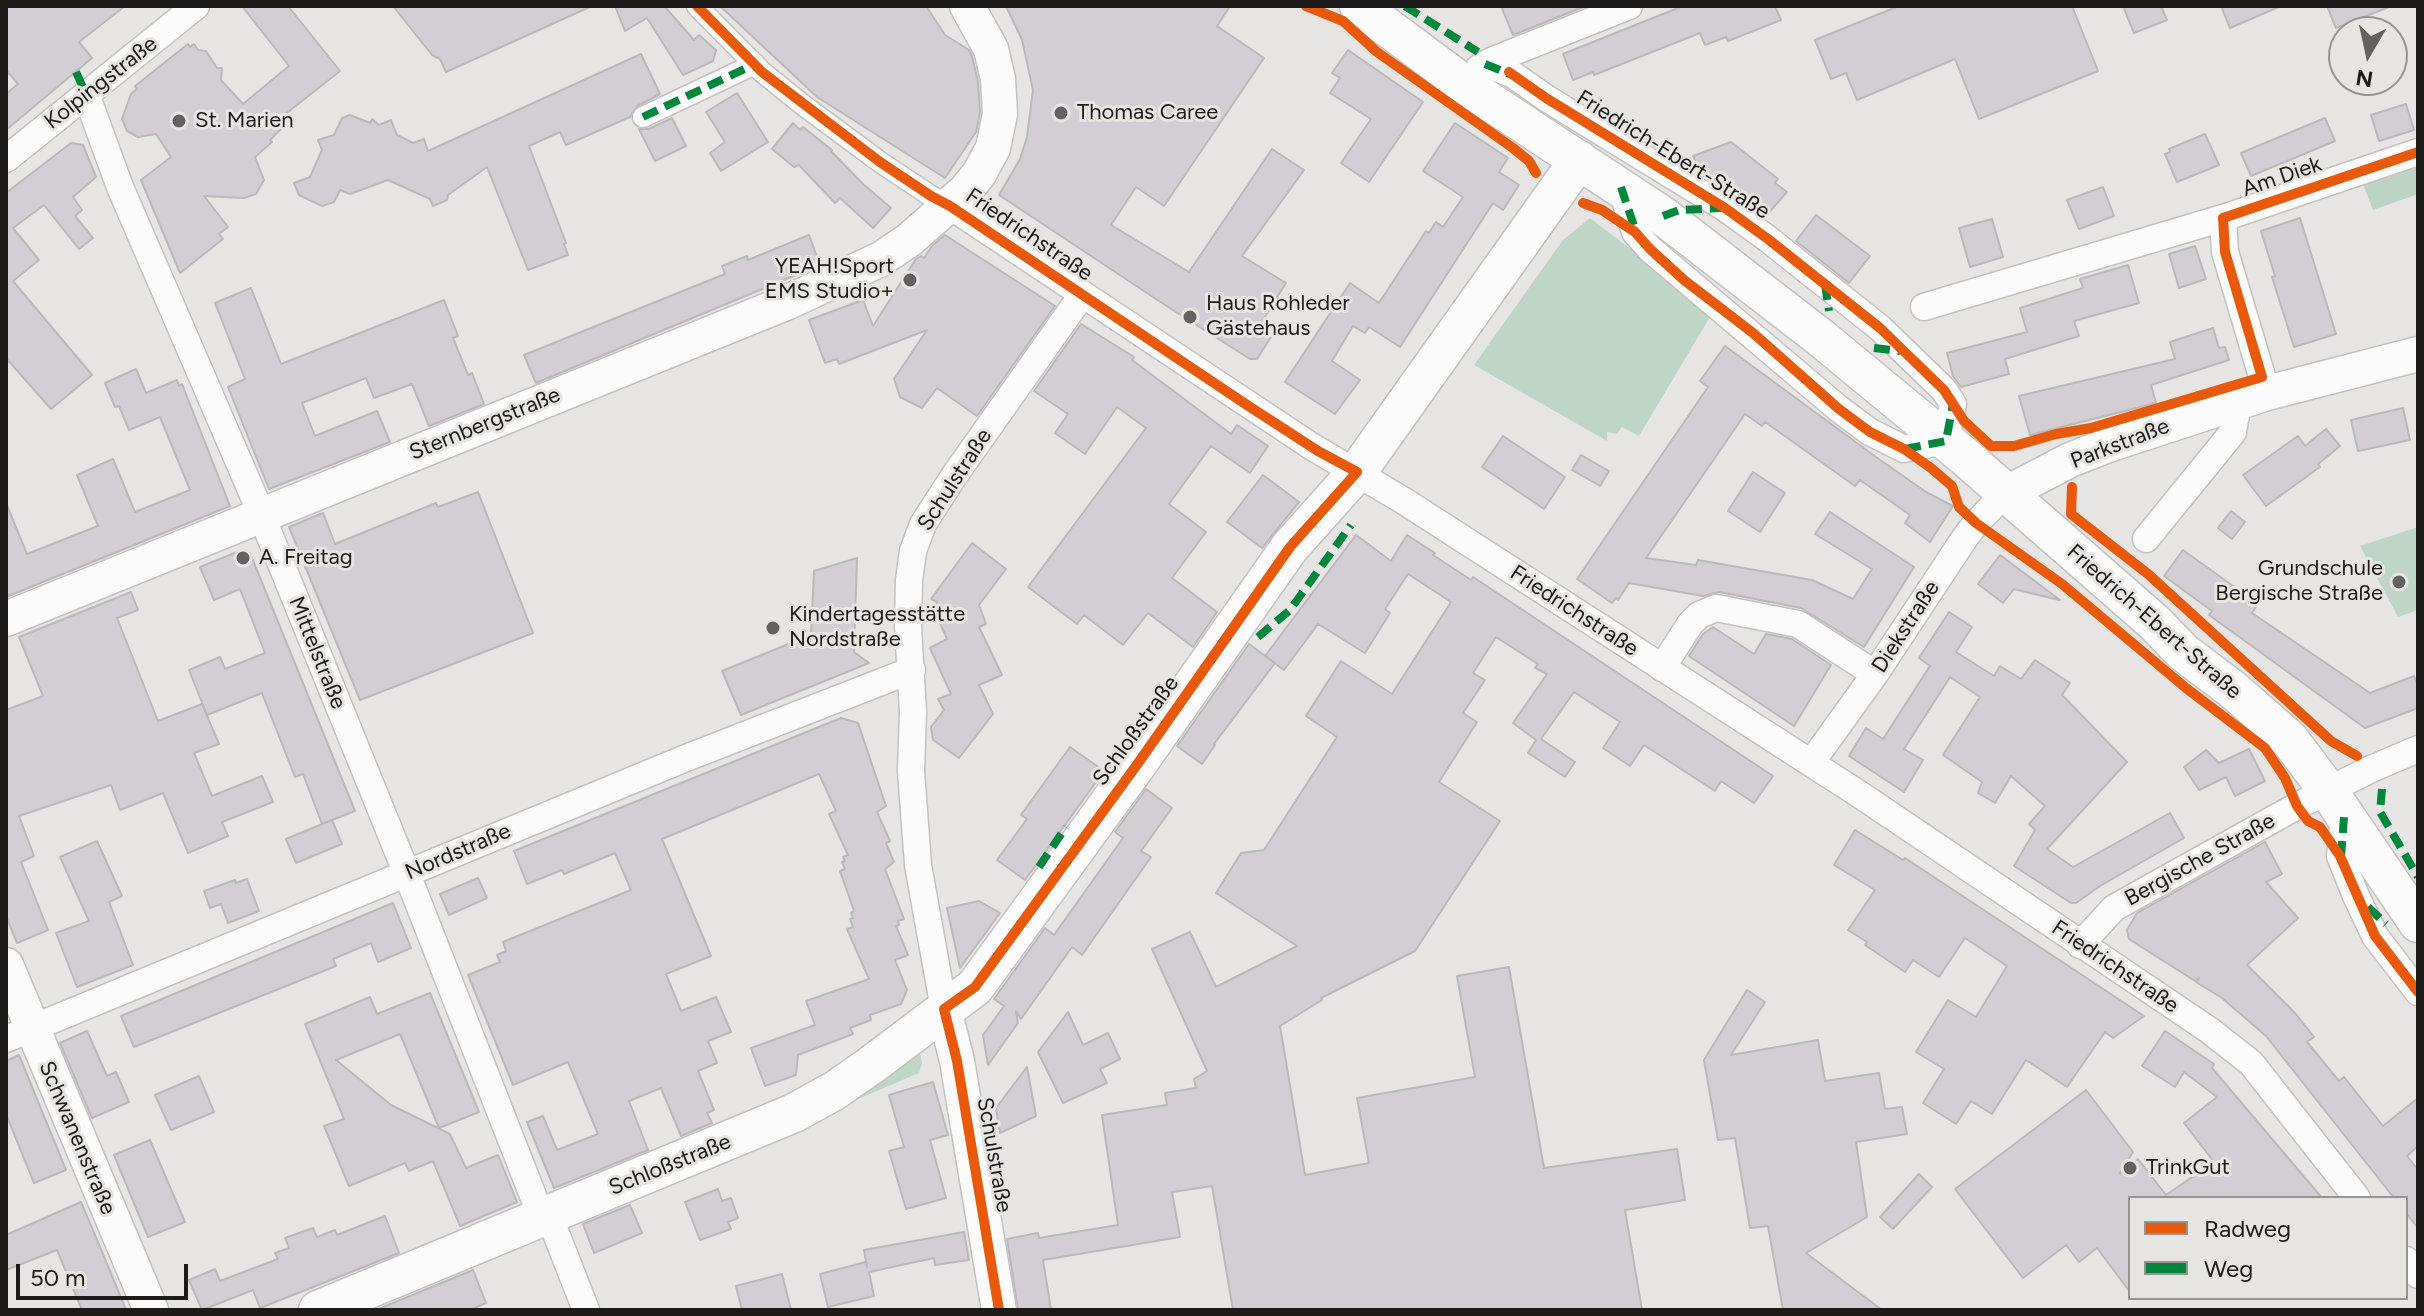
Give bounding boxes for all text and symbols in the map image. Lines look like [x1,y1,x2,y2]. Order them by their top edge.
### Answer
north arrow [2328,16,2408,96]
street label: Kolpingstraße [39,31,163,135]
text: N [2354,64,2375,93]
street label: Friedrich-Ebert-Straße [1572,85,1774,225]
place label: Thomas Caree [1077,100,1218,126]
marker: Thomas Caree [1052,104,1070,122]
place label: St. Marien [195,108,293,134]
marker: St. Marien [170,112,188,130]
street label: Am Diek [2239,151,2325,203]
street label: Friedrichstraße [960,183,1098,287]
place label: YEAH!Sport EMS Studio+ [765,254,894,306]
marker: YEAH!Sport EMS Studio+ [901,271,919,289]
place label: Haus Rohleder Gästehaus [1206,291,1350,342]
marker: Haus Rohleder Gästehaus [1181,308,1199,326]
street label: Sternbergstraße [406,382,564,466]
street label: Parkstraße [2067,413,2173,475]
street label: Schulstraße [912,424,998,536]
street label: Friedrich-Ebert-Straße [2061,539,2247,705]
place label: A. Freitag [259,545,353,571]
marker: A. Freitag [234,549,252,567]
place label: Grundschule Bergische Straße [2215,556,2383,608]
street label: Friedrichstraße [1505,560,1643,662]
marker: Grundschule Bergische Straße [2390,573,2408,591]
street label: Diekstraße [1866,576,1946,678]
street label: Mittelstraße [283,593,351,713]
place label: Kindertagesstätte Nordstraße [789,602,965,654]
marker: Kindertagesstätte Nordstraße [764,619,782,637]
street label: Schloßstraße [1087,671,1185,791]
street label: Bergische Straße [2120,808,2280,912]
street label: Nordstraße [401,818,515,886]
street label: Friedrichstraße [2046,915,2184,1019]
street label: Schwanenstraße [33,1057,121,1219]
street label: Schulstraße [971,1095,1017,1215]
street label: Schloßstraße [605,1129,735,1201]
place label: TrinkGut [2146,1155,2230,1181]
marker: TrinkGut [2121,1159,2139,1177]
legend [2128,1196,2408,1300]
text: Radweg [2204,1214,2291,1243]
scale bar [20,1248,192,1298]
text: Weg [2204,1254,2253,1283]
text: 50 m [30,1263,86,1292]

